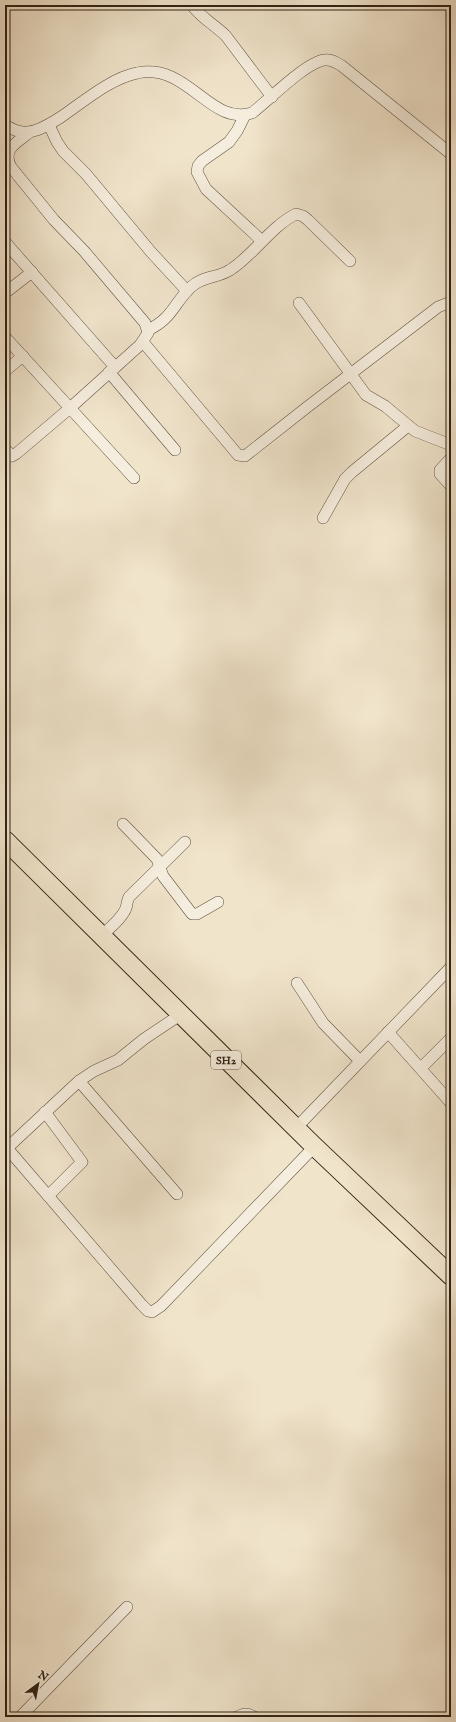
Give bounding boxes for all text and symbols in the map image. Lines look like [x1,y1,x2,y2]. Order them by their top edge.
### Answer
road number: SH2 [211,1051,241,1069]
north arrow [18,1664,58,1704]
text: N [34,1667,51,1685]

